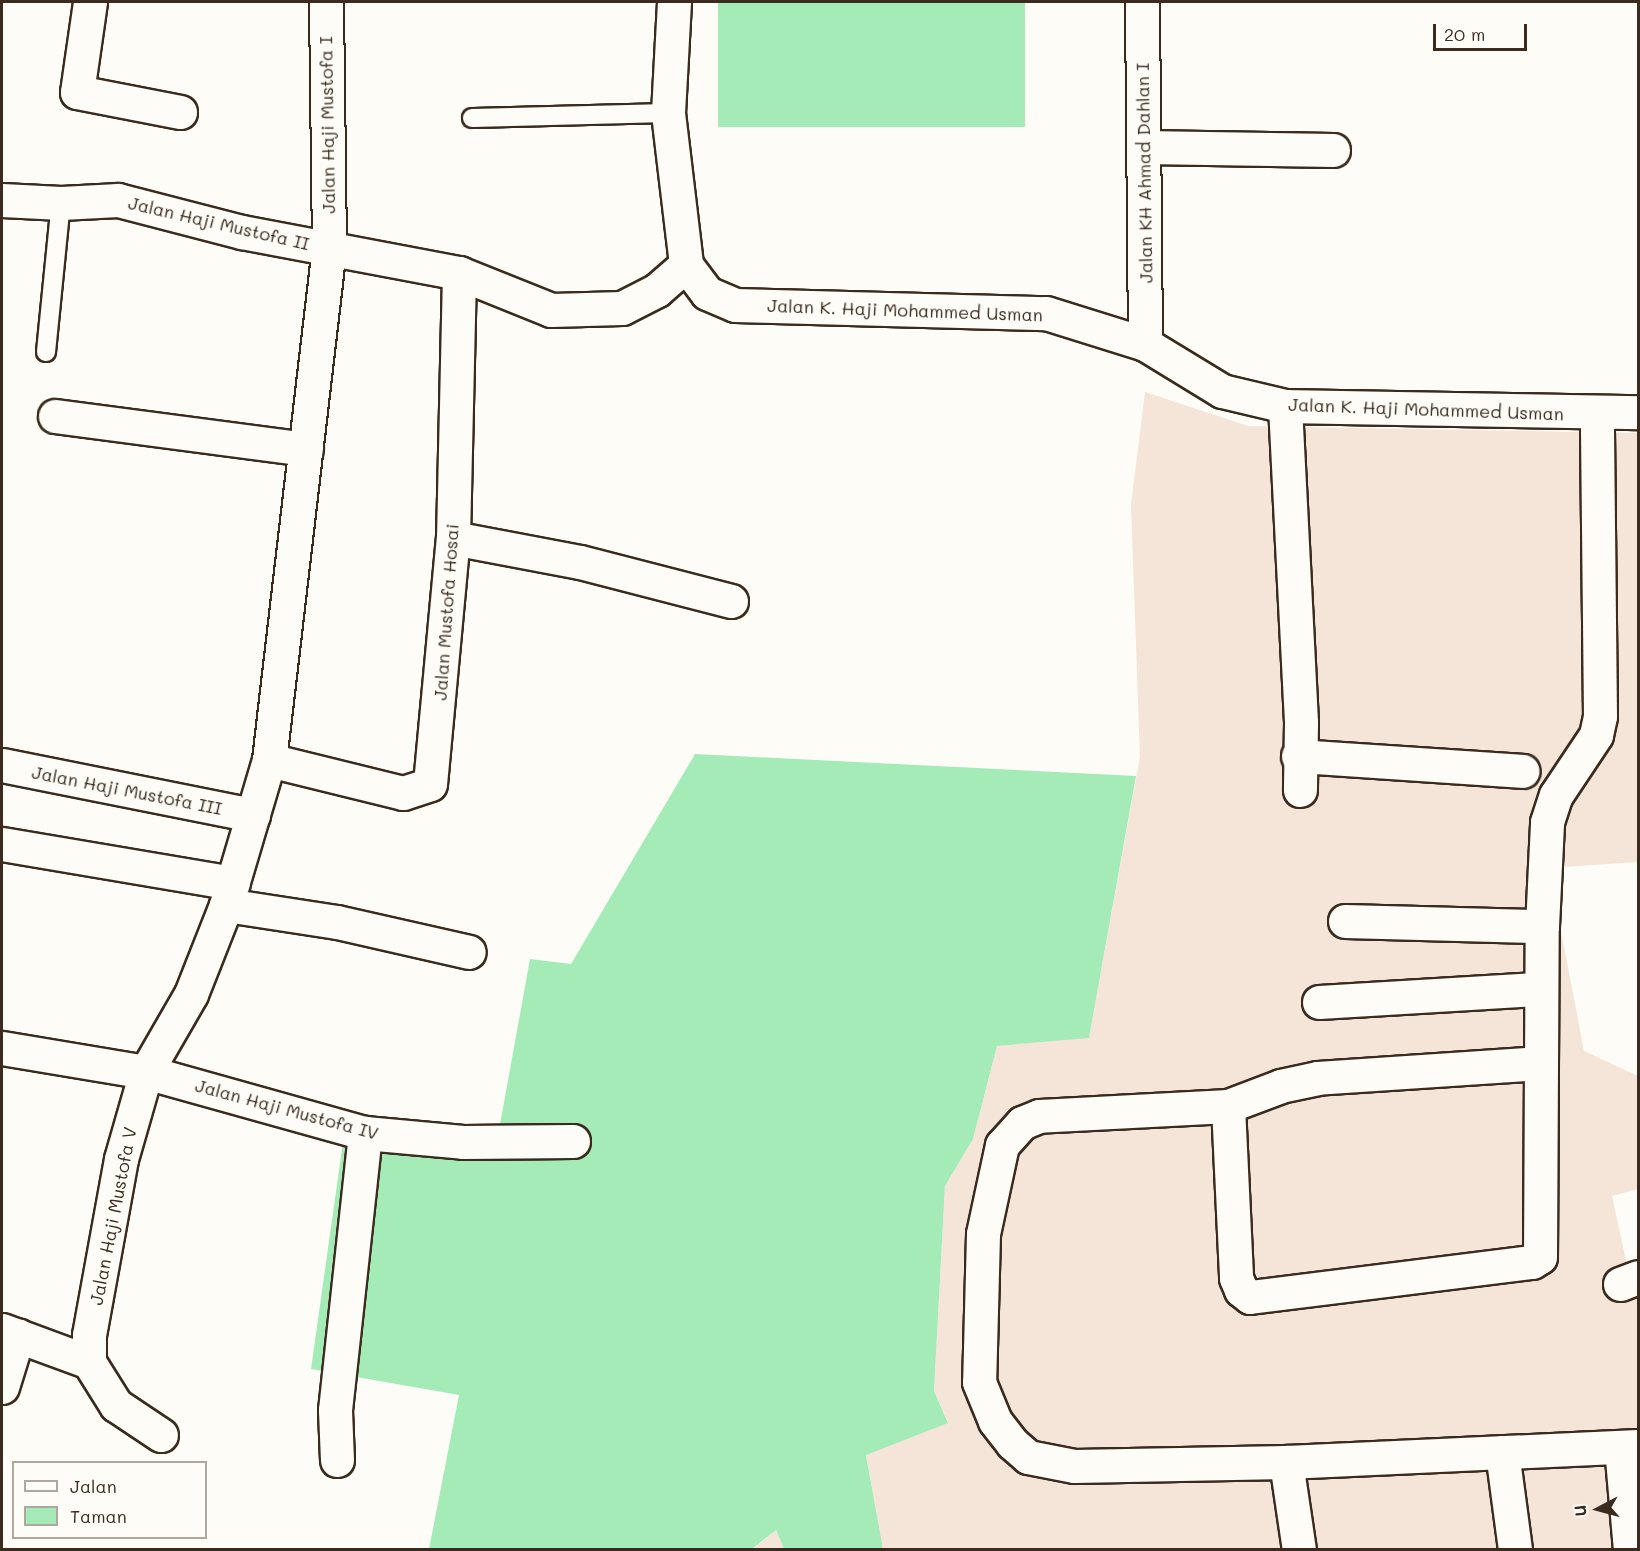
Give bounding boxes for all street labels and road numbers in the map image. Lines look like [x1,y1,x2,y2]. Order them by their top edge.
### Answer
street label: Jalan Haji Mustofa I [315,36,339,214]
street label: Jalan KH Ahmad Dahlan I [1131,63,1157,283]
street label: Jalan Haji Mustofa II [126,192,312,254]
street label: Jalan K. Haji Mohammed Usman [767,294,1043,326]
street label: Jalan K. Haji Mohammed Usman [1288,393,1564,425]
street label: Jalan Mustofa Hosai [429,523,463,701]
street label: Jalan Haji Mustofa III [30,761,224,819]
street label: Jalan Haji Mustofa IV [193,1074,381,1144]
street label: Jalan Haji Mustofa V [85,1125,141,1307]

